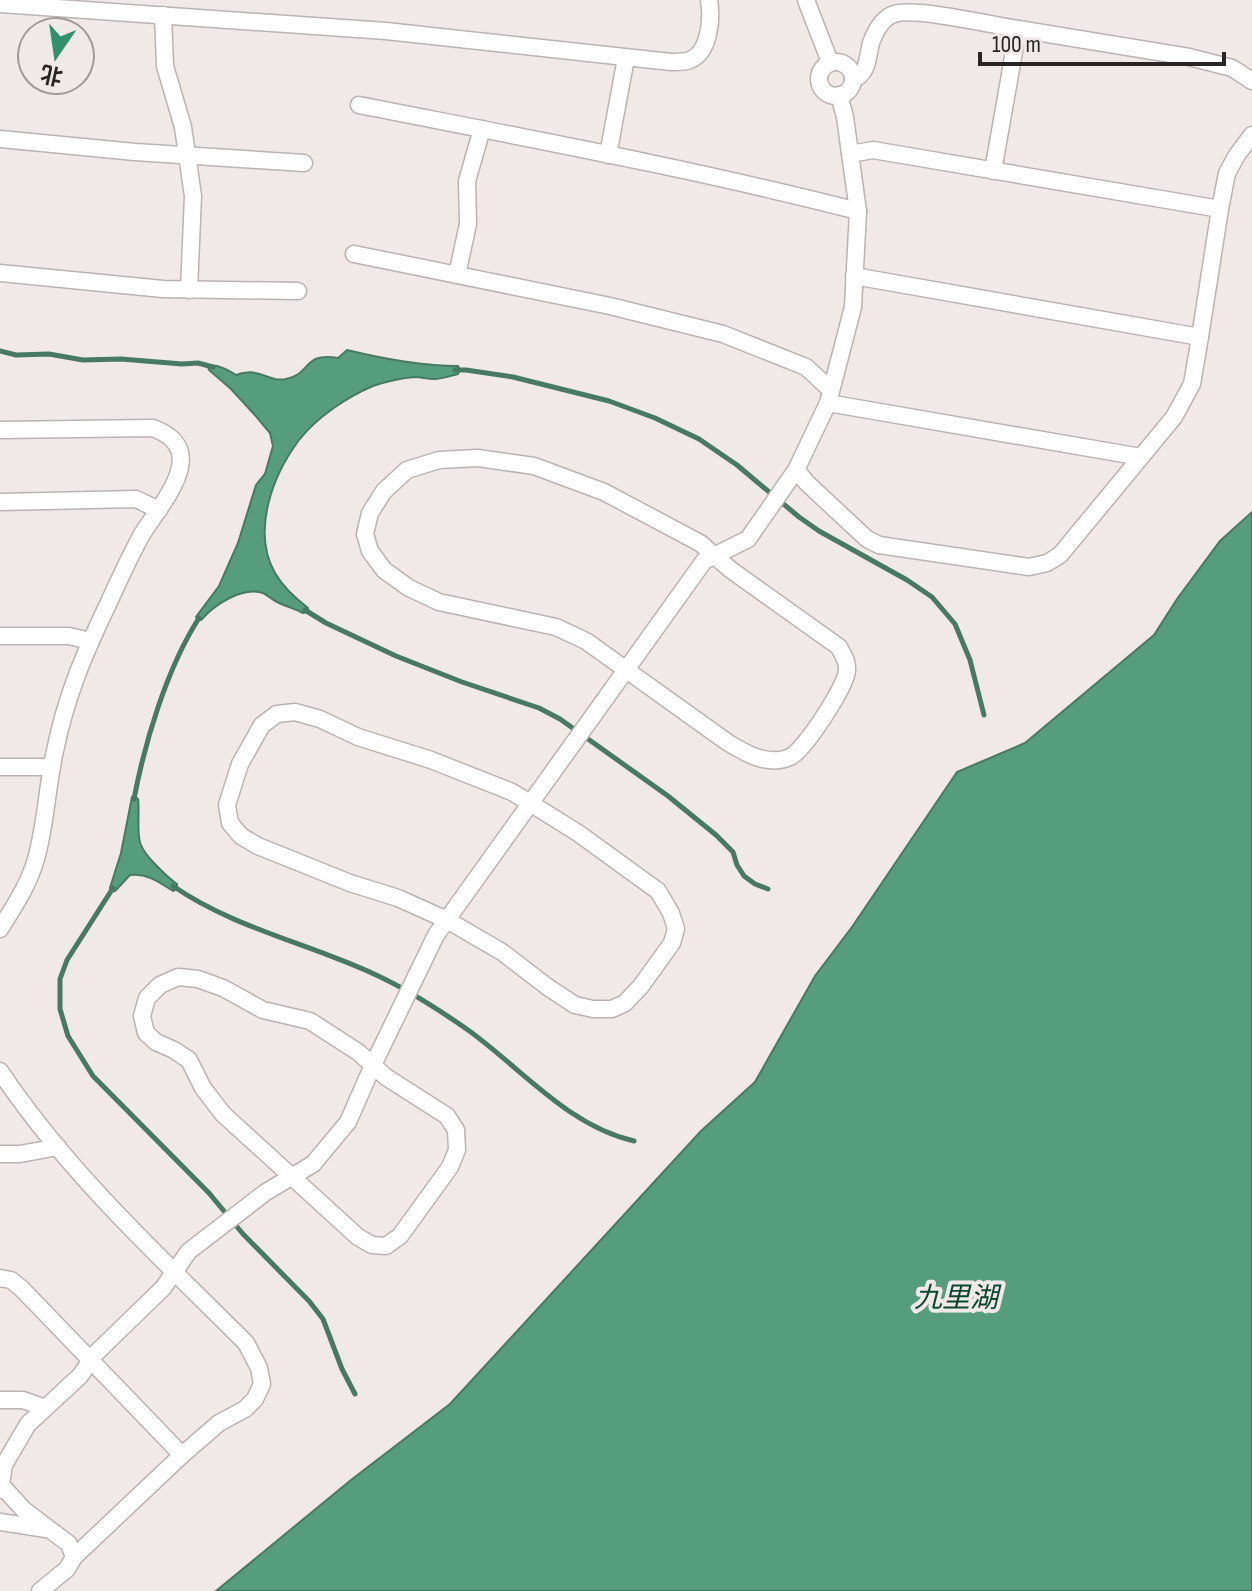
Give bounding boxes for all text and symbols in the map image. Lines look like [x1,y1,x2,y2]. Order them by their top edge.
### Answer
north arrow [16,16,96,96]
scale bar [980,16,1224,66]
text: 100 m [992,30,1041,59]
text: 北 [38,58,66,90]
water label: 九里湖 [914,1282,1002,1315]

